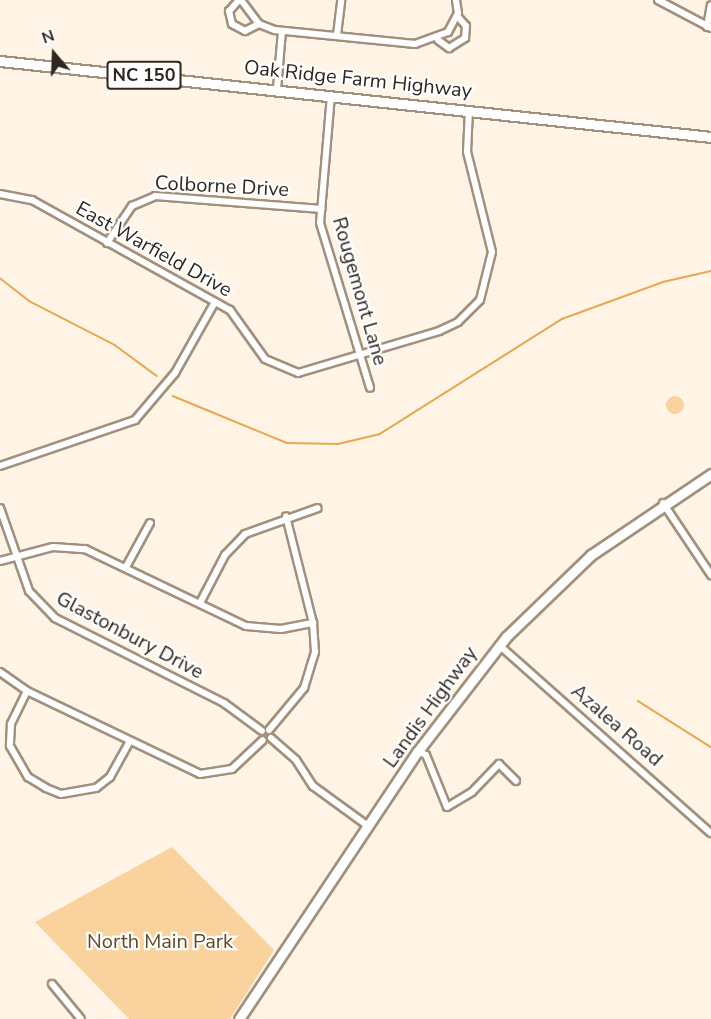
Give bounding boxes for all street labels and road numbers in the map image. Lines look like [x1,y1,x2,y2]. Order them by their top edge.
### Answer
street label: Oak Ridge Farm Highway [243,55,473,103]
road number: NC 150 [106,60,182,90]
street label: Colborne Drive [154,171,290,201]
street label: East Warfield Drive [72,196,236,302]
street label: Rougemont Lane [327,214,393,368]
street label: Glastonbury Drive [52,586,208,684]
street label: Landis Highway [378,642,482,772]
street label: Azalea Road [566,679,668,771]

